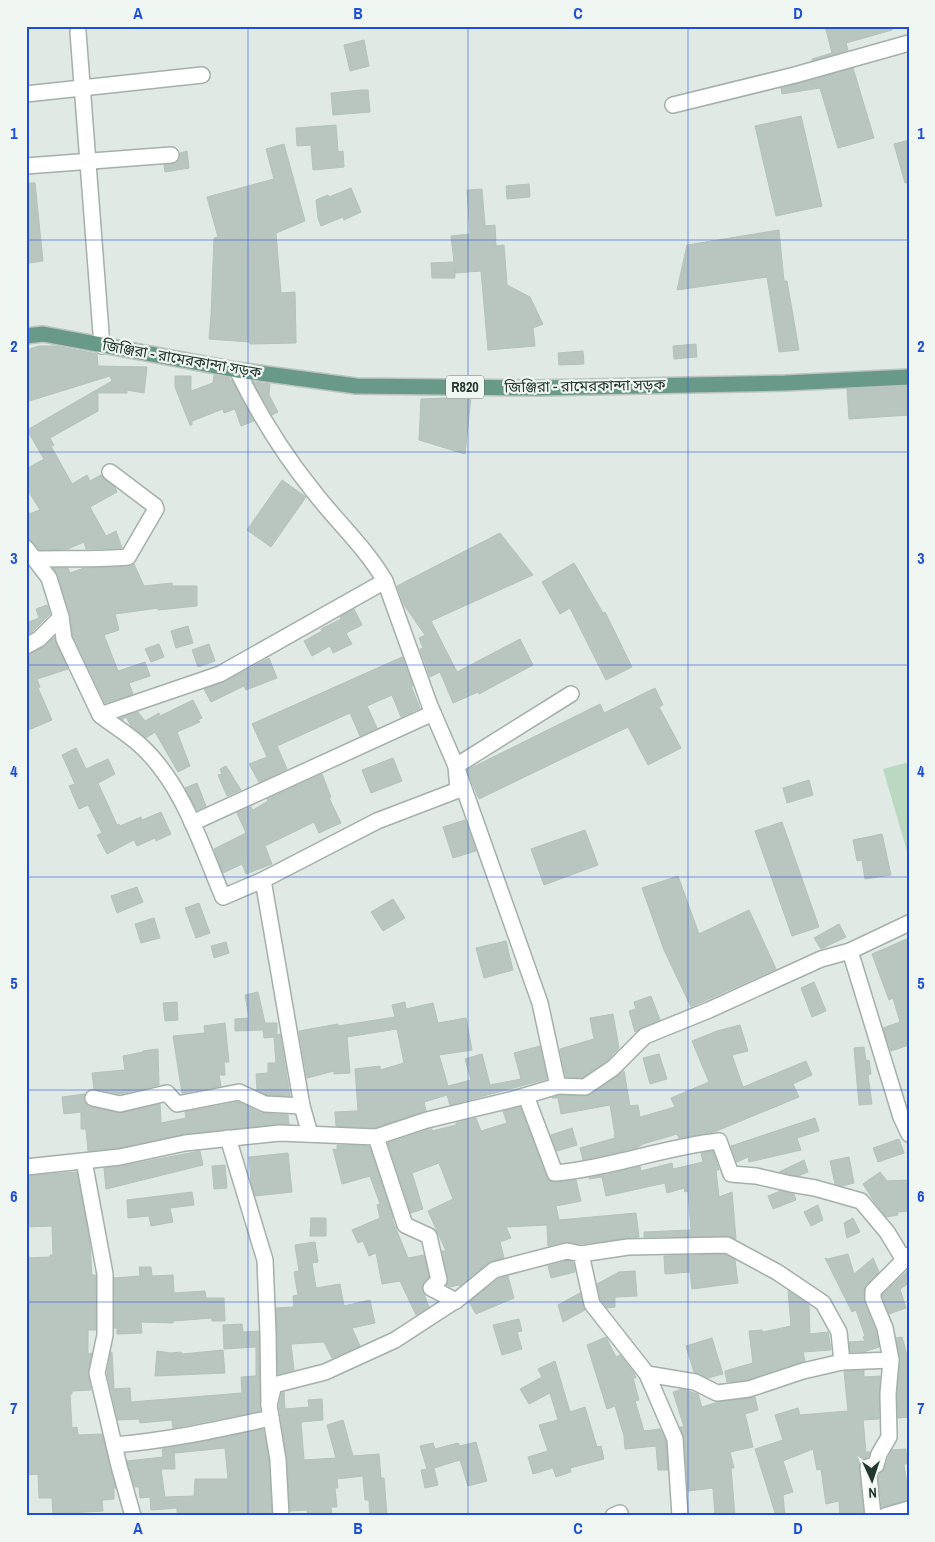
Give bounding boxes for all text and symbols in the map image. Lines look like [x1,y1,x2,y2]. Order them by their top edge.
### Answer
text: A [133,2,143,24]
text: B [353,2,363,24]
text: C [573,2,583,24]
text: D [793,2,803,24]
text: 1 [10,122,18,144]
text: 1 [917,122,925,144]
street label: জিঞ্জিরা - রামেরকান্দা সড়ক [100,334,264,383]
text: 2 [10,335,18,357]
text: 2 [917,335,925,357]
street label: জিঞ্জিরা - রামেরকান্দা সড়ক [503,374,667,397]
road number: R820 [446,376,484,398]
text: 3 [10,547,18,569]
text: 3 [917,547,925,569]
text: 4 [10,760,18,782]
text: 4 [917,760,925,782]
text: 5 [10,972,18,994]
text: 5 [917,972,925,994]
text: 6 [10,1185,18,1207]
text: 6 [917,1185,925,1207]
text: 7 [10,1397,18,1419]
text: 7 [917,1397,925,1419]
north arrow [848,1454,898,1504]
text: N [868,1484,877,1502]
text: A [133,1517,143,1539]
text: B [353,1517,363,1539]
text: C [573,1517,583,1539]
text: D [793,1517,803,1539]

